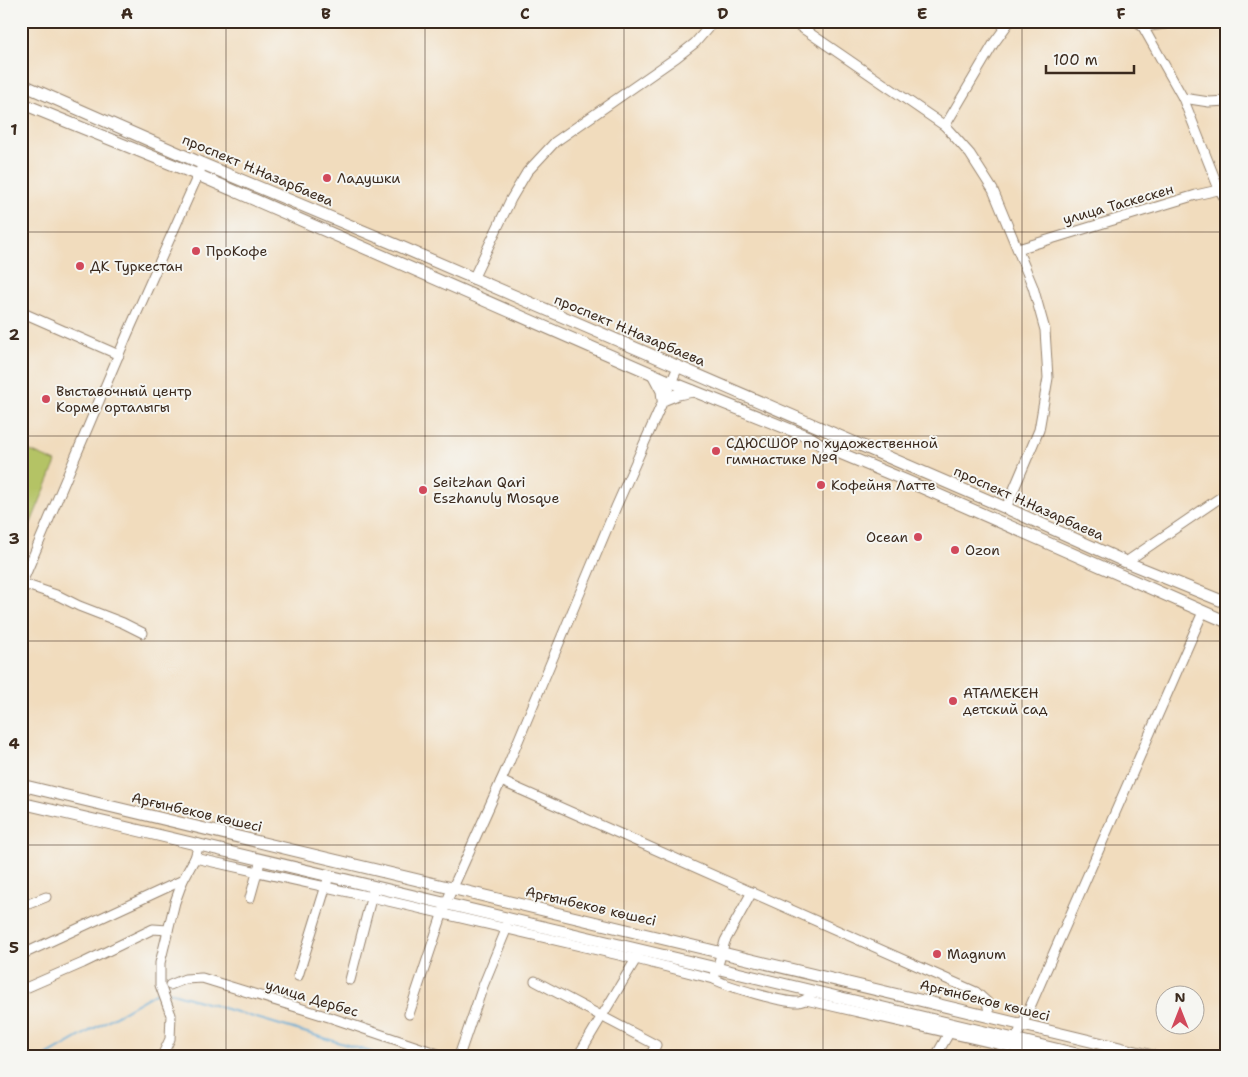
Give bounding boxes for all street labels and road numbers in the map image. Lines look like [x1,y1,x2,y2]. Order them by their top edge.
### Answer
street label: проспект Н.Назарбаева [180,130,336,210]
street label: улица Таскескен [1061,180,1175,228]
street label: проспект Н.Назарбаева [552,290,708,370]
street label: проспект Н.Назарбаева [951,462,1107,544]
street label: Арғынбеков көшесі [130,788,264,836]
street label: Арғынбеков көшесі [524,882,658,930]
street label: улица Дербес [263,975,361,1021]
street label: Арғынбеков көшесі [918,975,1052,1025]

